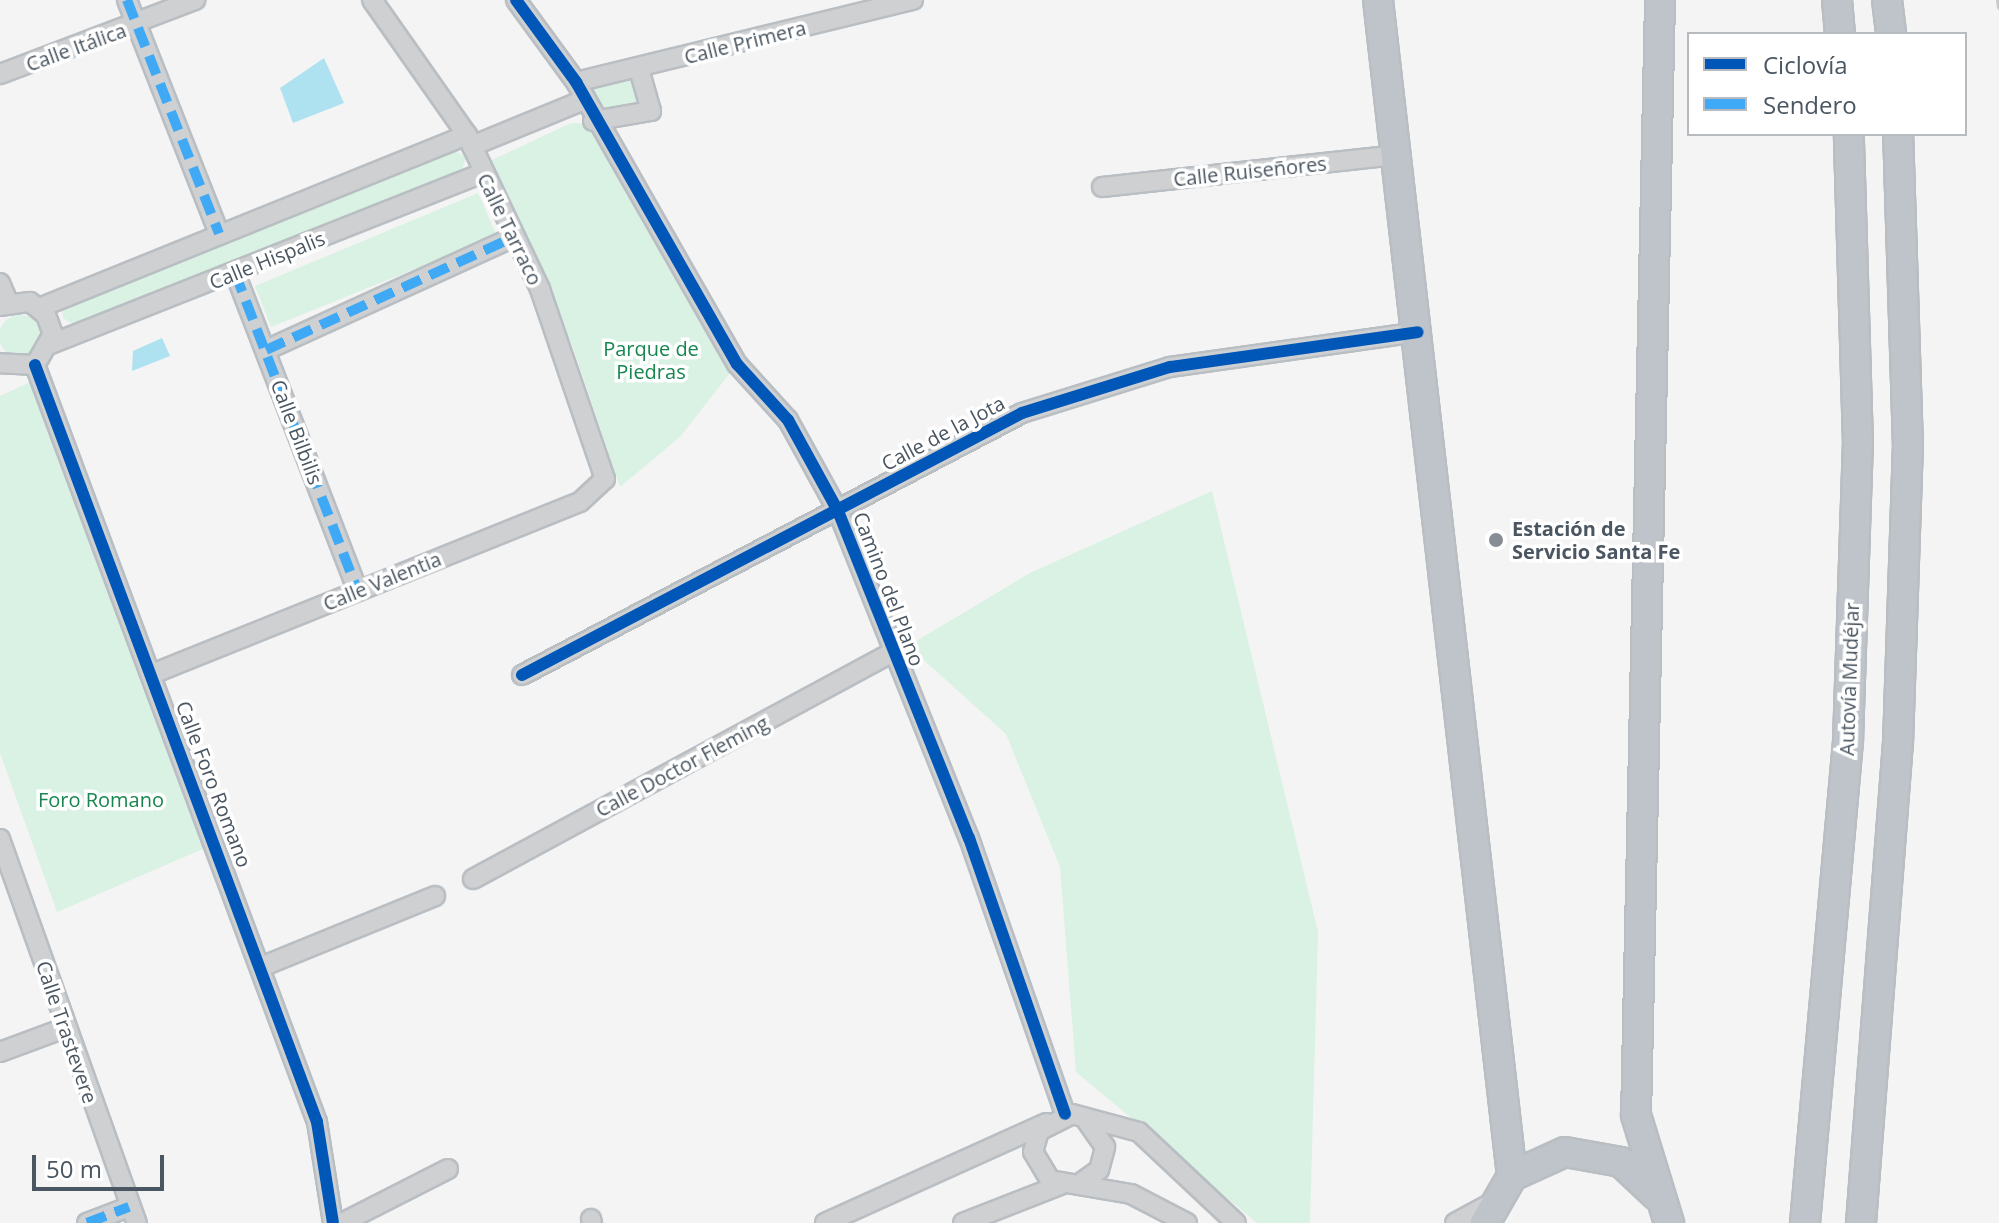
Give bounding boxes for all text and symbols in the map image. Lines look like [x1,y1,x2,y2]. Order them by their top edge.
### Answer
street label: Calle Primera [682,15,808,69]
street label: Calle Itálica [23,18,129,76]
legend [1687,32,1967,136]
text: Ciclovía [1763,48,1848,81]
text: Sendero [1763,88,1857,121]
street label: Calle Ruiseñores [1172,151,1328,191]
street label: Calle Tarraco [473,169,547,289]
street label: Calle Hispalis [206,226,328,294]
park label: Parque de Piedras [603,336,699,383]
street label: Calle Bilbilis [266,376,328,488]
street label: Calle de la Jota [877,391,1009,475]
street label: Camino del Plano [849,509,929,669]
place label: Estación de Servicio Santa Fe [1512,516,1680,563]
marker: Estación de Servicio Santa Fe [1487,531,1505,549]
street label: Calle Valentia [320,546,444,616]
street label: Autovía Mudéjar [1834,602,1864,756]
street label: Calle Foro Romano [171,697,257,871]
street label: Calle Doctor Fleming [592,710,772,822]
park label: Foro Romano [38,787,164,811]
street label: Calle Trastevere [31,958,103,1106]
scale bar [36,1139,168,1189]
text: 50 m [46,1152,102,1185]

